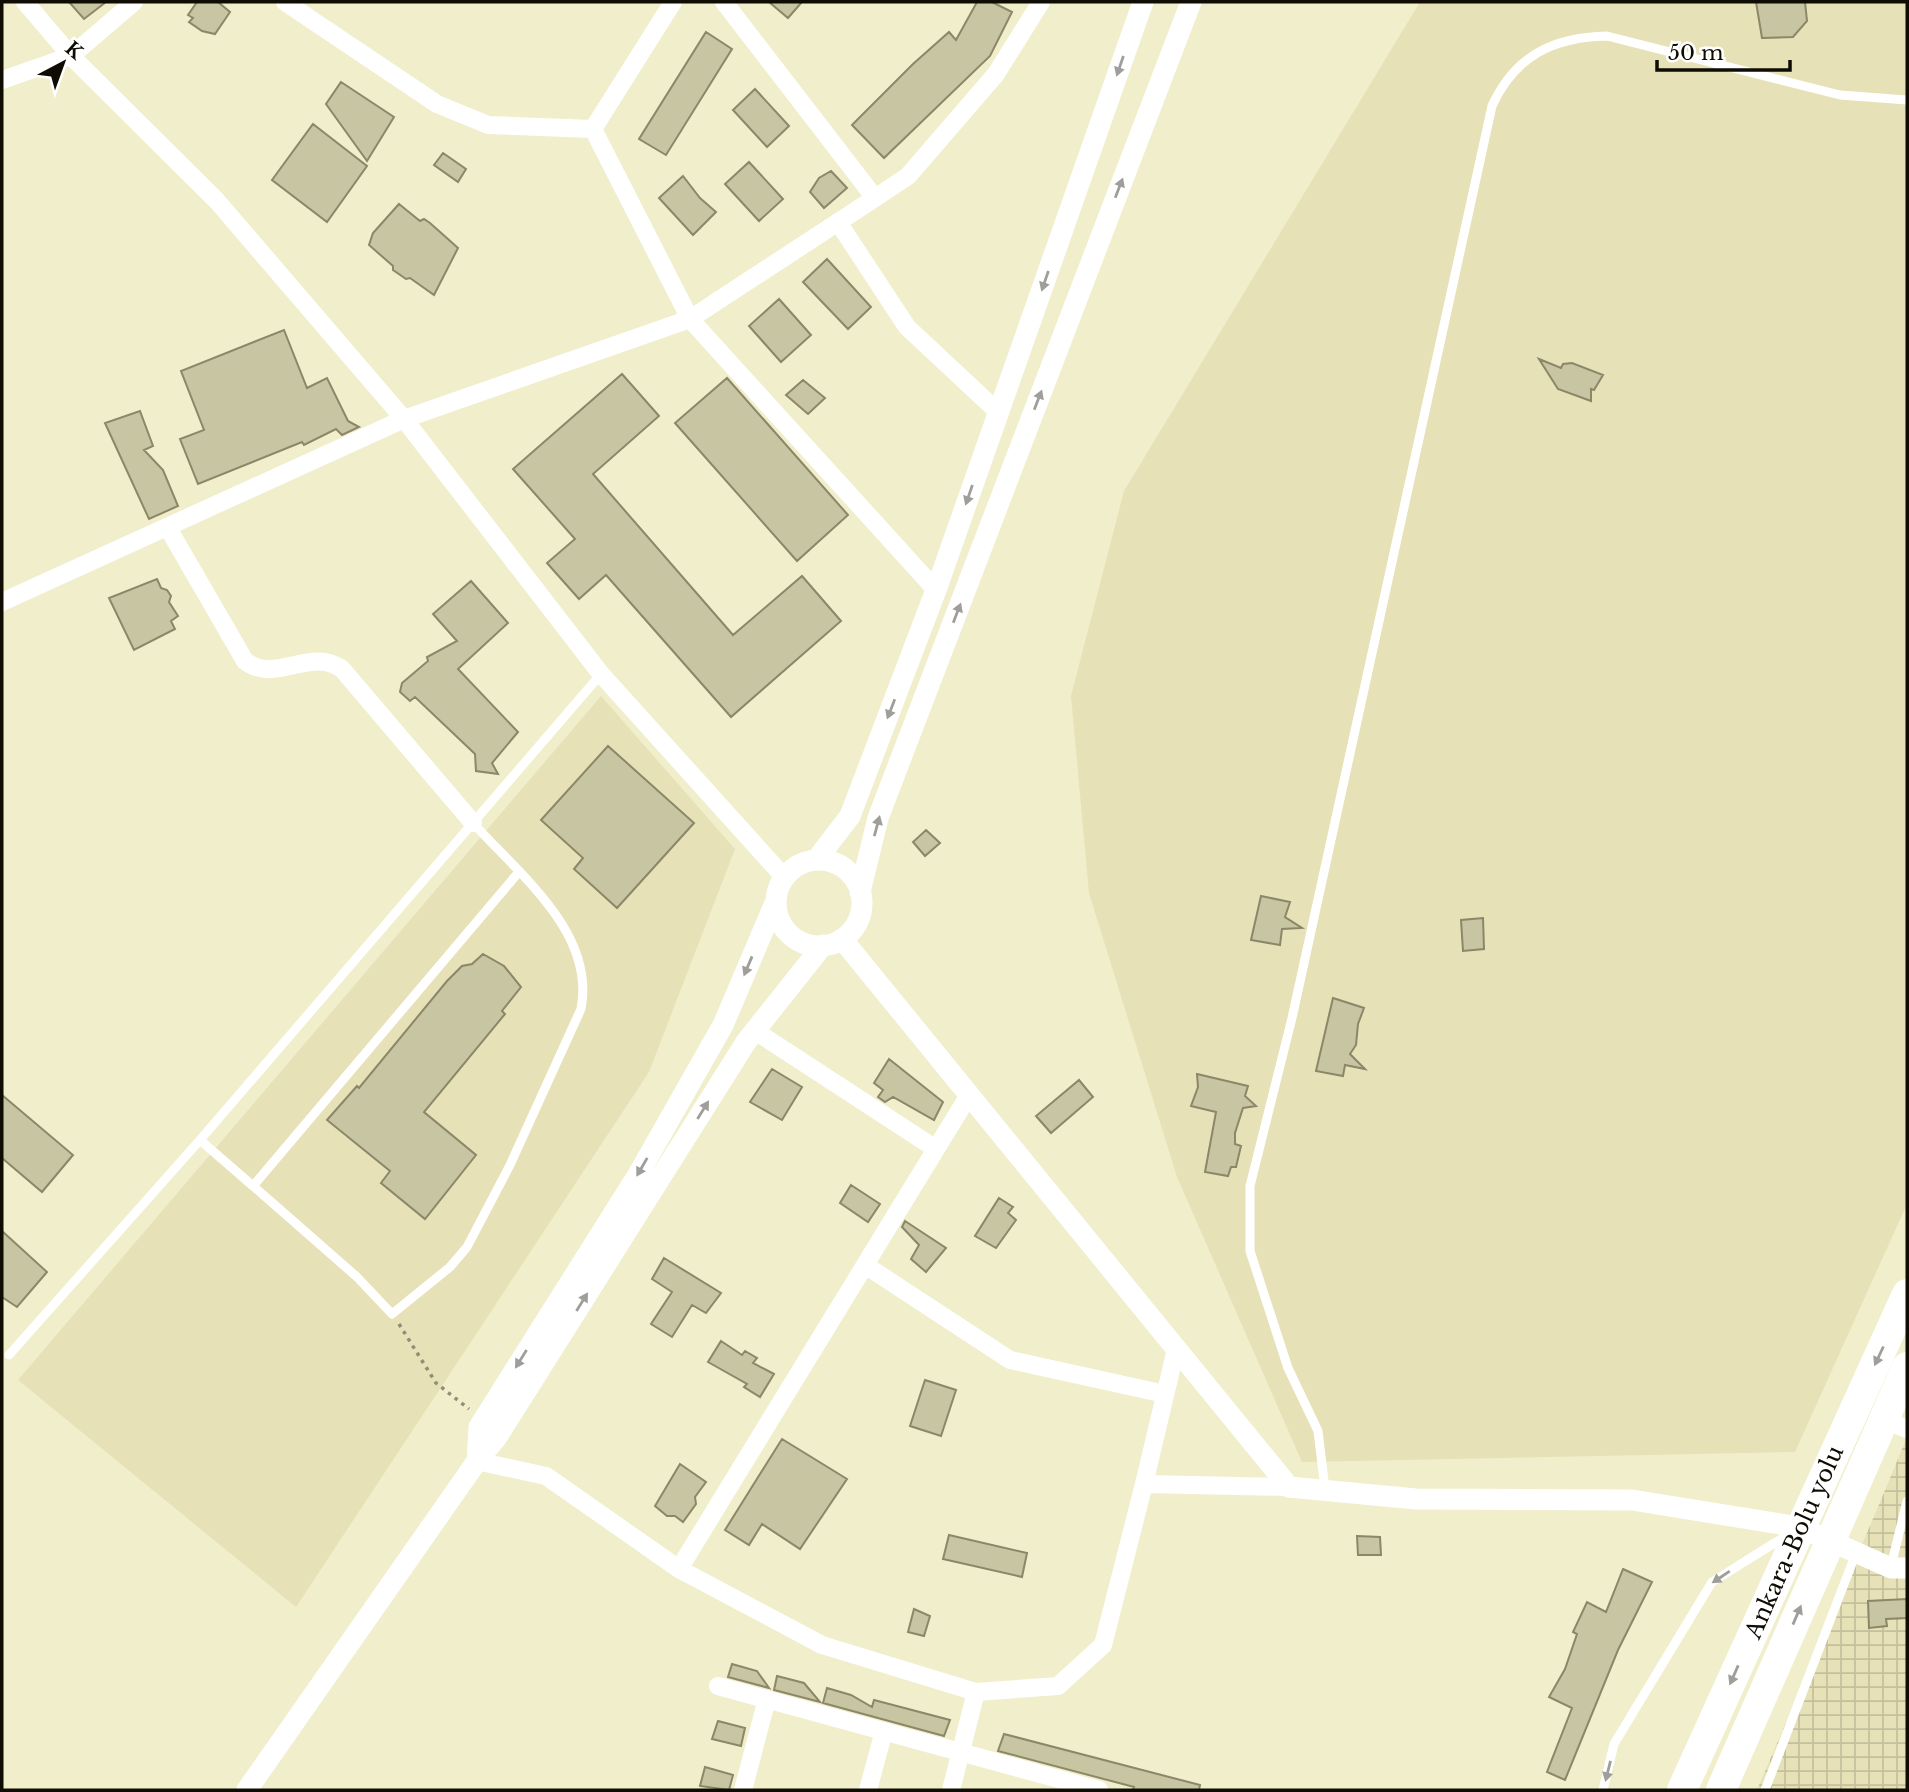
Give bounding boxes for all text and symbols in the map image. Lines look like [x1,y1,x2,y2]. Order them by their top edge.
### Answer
north arrow [28,28,98,98]
scale bar [1657,28,1790,72]
text: K [60,37,88,65]
text: 50 m [1668,40,1724,66]
one-way arrow [1114,56,1125,77]
one-way arrow [1114,177,1125,198]
one-way arrow [1039,270,1050,291]
one-way arrow [1033,390,1044,411]
one-way arrow [963,485,974,506]
one-way arrow [951,602,962,623]
one-way arrow [885,698,896,719]
one-way arrow [872,815,882,836]
one-way arrow [742,955,753,976]
one-way arrow [697,1100,710,1119]
one-way arrow [636,1157,648,1176]
one-way arrow [576,1293,589,1312]
one-way arrow [1873,1346,1884,1366]
one-way arrow [515,1350,528,1369]
street label: Ankara-Bolu yolu [1738,1441,1849,1644]
one-way arrow [1712,1570,1730,1584]
one-way arrow [1791,1605,1803,1625]
one-way arrow [1728,1665,1740,1685]
one-way arrow [1602,1760,1613,1782]

